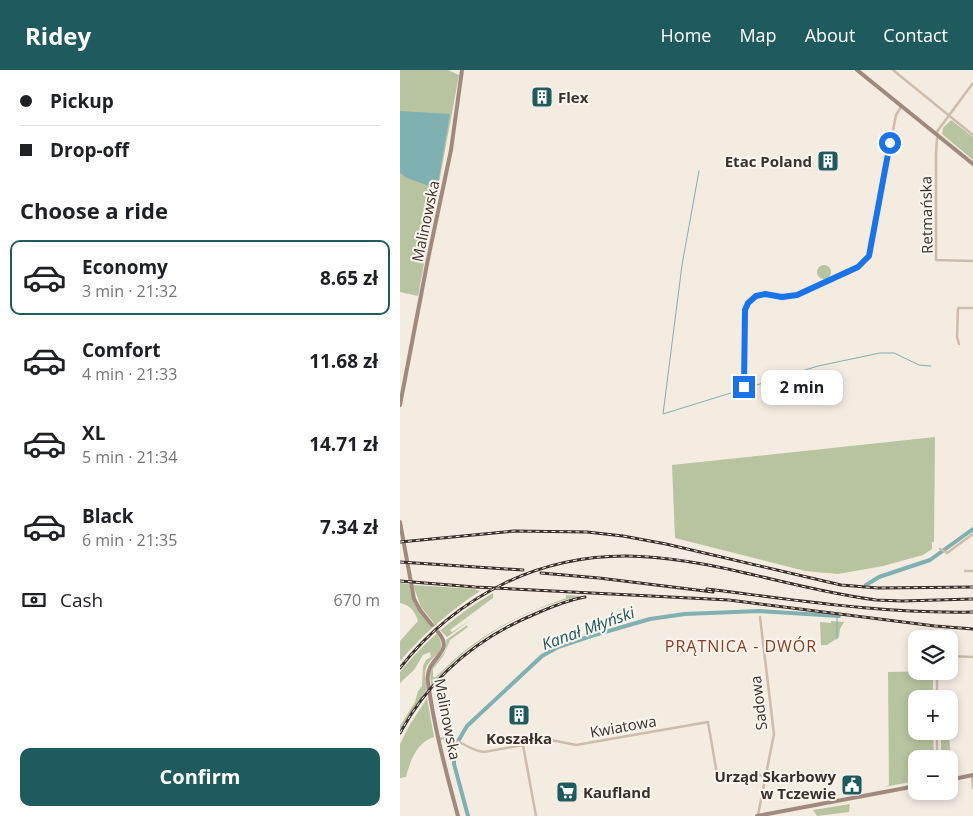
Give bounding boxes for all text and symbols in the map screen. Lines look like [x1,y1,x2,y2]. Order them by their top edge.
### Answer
text: Ridey [25,19,91,52]
text: Home [661,23,711,47]
text: Map [739,23,777,47]
text: About [805,23,855,47]
text: Contact [883,23,948,47]
building icon: Flex [530,85,554,109]
place label: Flex [558,87,589,107]
text: Pickup [50,88,114,114]
route start [879,132,901,154]
text: Drop-off [50,137,129,163]
building icon: Etac Poland [816,149,840,173]
place label: Etac Poland [725,151,812,171]
street label: Retmańska [915,176,937,254]
street label: Malinowska [407,179,443,263]
text: Choose a ride [20,195,168,225]
text: Economy [82,254,168,280]
icon: car [22,255,67,300]
text: 8.65 zł [320,265,378,291]
text: 3 min · 21:32 [82,280,177,302]
text: Comfort [82,337,161,363]
icon: car [22,338,67,383]
text: 11.68 zł [309,348,378,374]
text: 4 min · 21:33 [82,363,177,385]
callout: 2 min [762,370,844,404]
route end [733,376,755,398]
text: 2 min [780,376,824,398]
text: XL [82,420,105,446]
icon: car [22,421,67,466]
text: 14.71 zł [309,431,378,457]
text: 5 min · 21:34 [82,446,177,468]
text: Black [82,503,134,529]
icon: car [22,504,67,549]
text: 7.34 zł [320,514,378,540]
text: 6 min · 21:35 [82,529,177,551]
icon: cash [20,586,48,614]
text: Cash [60,587,103,613]
text: 670 m [334,589,380,611]
water label: Kanał Młyński [539,601,638,655]
map controls [908,630,958,800]
button: layers [908,630,958,680]
district label: PRĄTNICA - DWÓR [665,635,817,657]
street label: Sadowa [745,675,771,731]
street label: Malinowska [430,677,466,761]
button: + [908,690,958,740]
building icon: Koszałka [507,703,531,727]
street label: Kwiatowa [588,710,658,742]
place label: Koszałka [486,728,552,748]
button: Confirm [20,748,380,806]
button: − [908,750,958,800]
place label: Urząd Skarbowy w Tczewie [714,766,836,803]
public building icon: Urząd Skarbowy w Tczewie [840,773,864,797]
supermarket icon: Kaufland [555,780,579,804]
place label: Kaufland [583,782,651,802]

